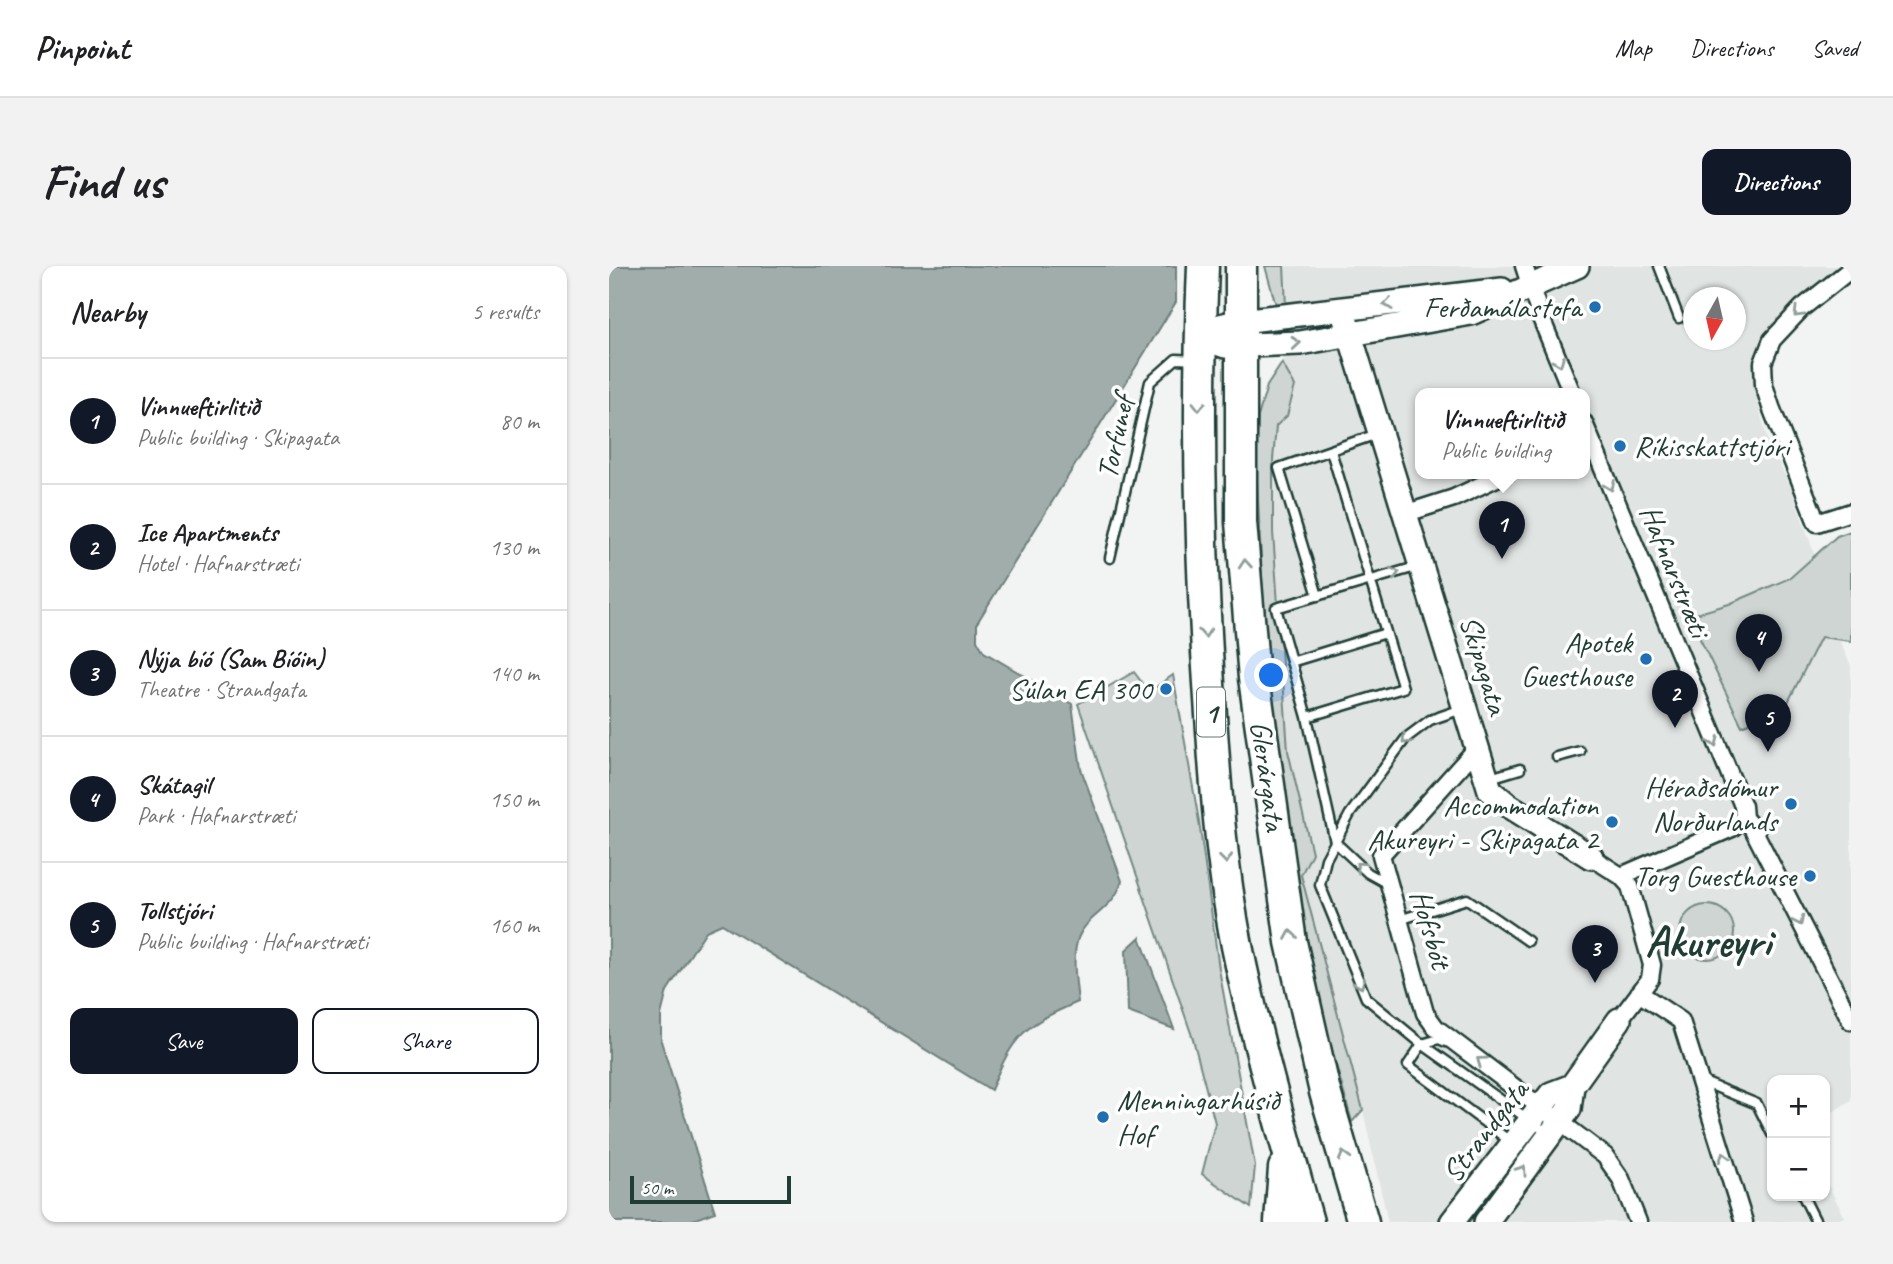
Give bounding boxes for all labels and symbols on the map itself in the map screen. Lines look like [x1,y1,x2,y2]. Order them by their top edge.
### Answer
north arrow [1683,287,1746,350]
place label: Ferðamálastofa [1424,288,1584,326]
one-way arrow [1383,297,1394,312]
marker: Ferðamálastofa [1587,299,1603,315]
one-way arrow [1794,304,1807,317]
one-way arrow [1291,336,1302,351]
one-way arrow [1551,355,1565,367]
street label: Torfunef [1088,386,1144,482]
one-way arrow [1191,401,1207,411]
place label: Ríkisskattstjóri [1634,427,1793,465]
marker: Ríkisskattstjóri [1612,438,1628,454]
one-way arrow [1602,479,1616,491]
street label: Hafnarstræti [1631,499,1720,646]
pin: 1 [1479,501,1525,559]
one-way arrow [1238,558,1253,569]
one-way arrow [1388,567,1400,581]
street label: Skipagata [1451,611,1518,721]
pin: 4 [1736,614,1782,672]
place label: Apotek Guesthouse [1521,623,1634,695]
one-way arrow [1197,628,1212,639]
marker: Apotek Guesthouse [1638,651,1654,667]
your location [1254,658,1288,692]
place label: Súlan EA 300 [1009,670,1154,708]
pin: 2 [1652,670,1698,728]
marker: Súlan EA 300 [1158,681,1174,697]
road number: 1 [1197,688,1225,737]
pin: 5 [1745,694,1791,752]
street label: Glerárgata [1242,719,1295,835]
one-way arrow [1401,732,1414,745]
one-way arrow [1706,735,1720,747]
place label: Héraðsdómur Norðurlands [1645,768,1780,840]
place label: Accommodation Akureyri - Skipagata 2 [1367,786,1600,858]
marker: Héraðsdómur Norðurlands [1783,796,1799,812]
marker: Accommodation Akureyri - Skipagata 2 [1604,814,1620,830]
one-way arrow [1218,854,1233,865]
place label: Torg Guesthouse [1634,857,1798,895]
one-way arrow [1355,862,1368,874]
marker: Torg Guesthouse [1802,868,1818,884]
street label: Hofsbót [1402,885,1461,976]
district label: Akureyri [1645,914,1776,969]
one-way arrow [1791,914,1805,926]
pin: 3 [1572,925,1618,983]
one-way arrow [1284,929,1299,941]
one-way arrow [1351,977,1365,989]
one-way arrow [1476,1057,1489,1069]
street label: Strandgata [1433,1070,1538,1190]
place label: Menningarhúsið Hof [1117,1081,1283,1153]
marker: Menningarhúsið Hof [1095,1109,1111,1125]
one-way arrow [1337,1151,1352,1163]
one-way arrow [1718,1151,1733,1163]
one-way arrow [1514,1165,1526,1178]
scale bar [630,1173,791,1205]

